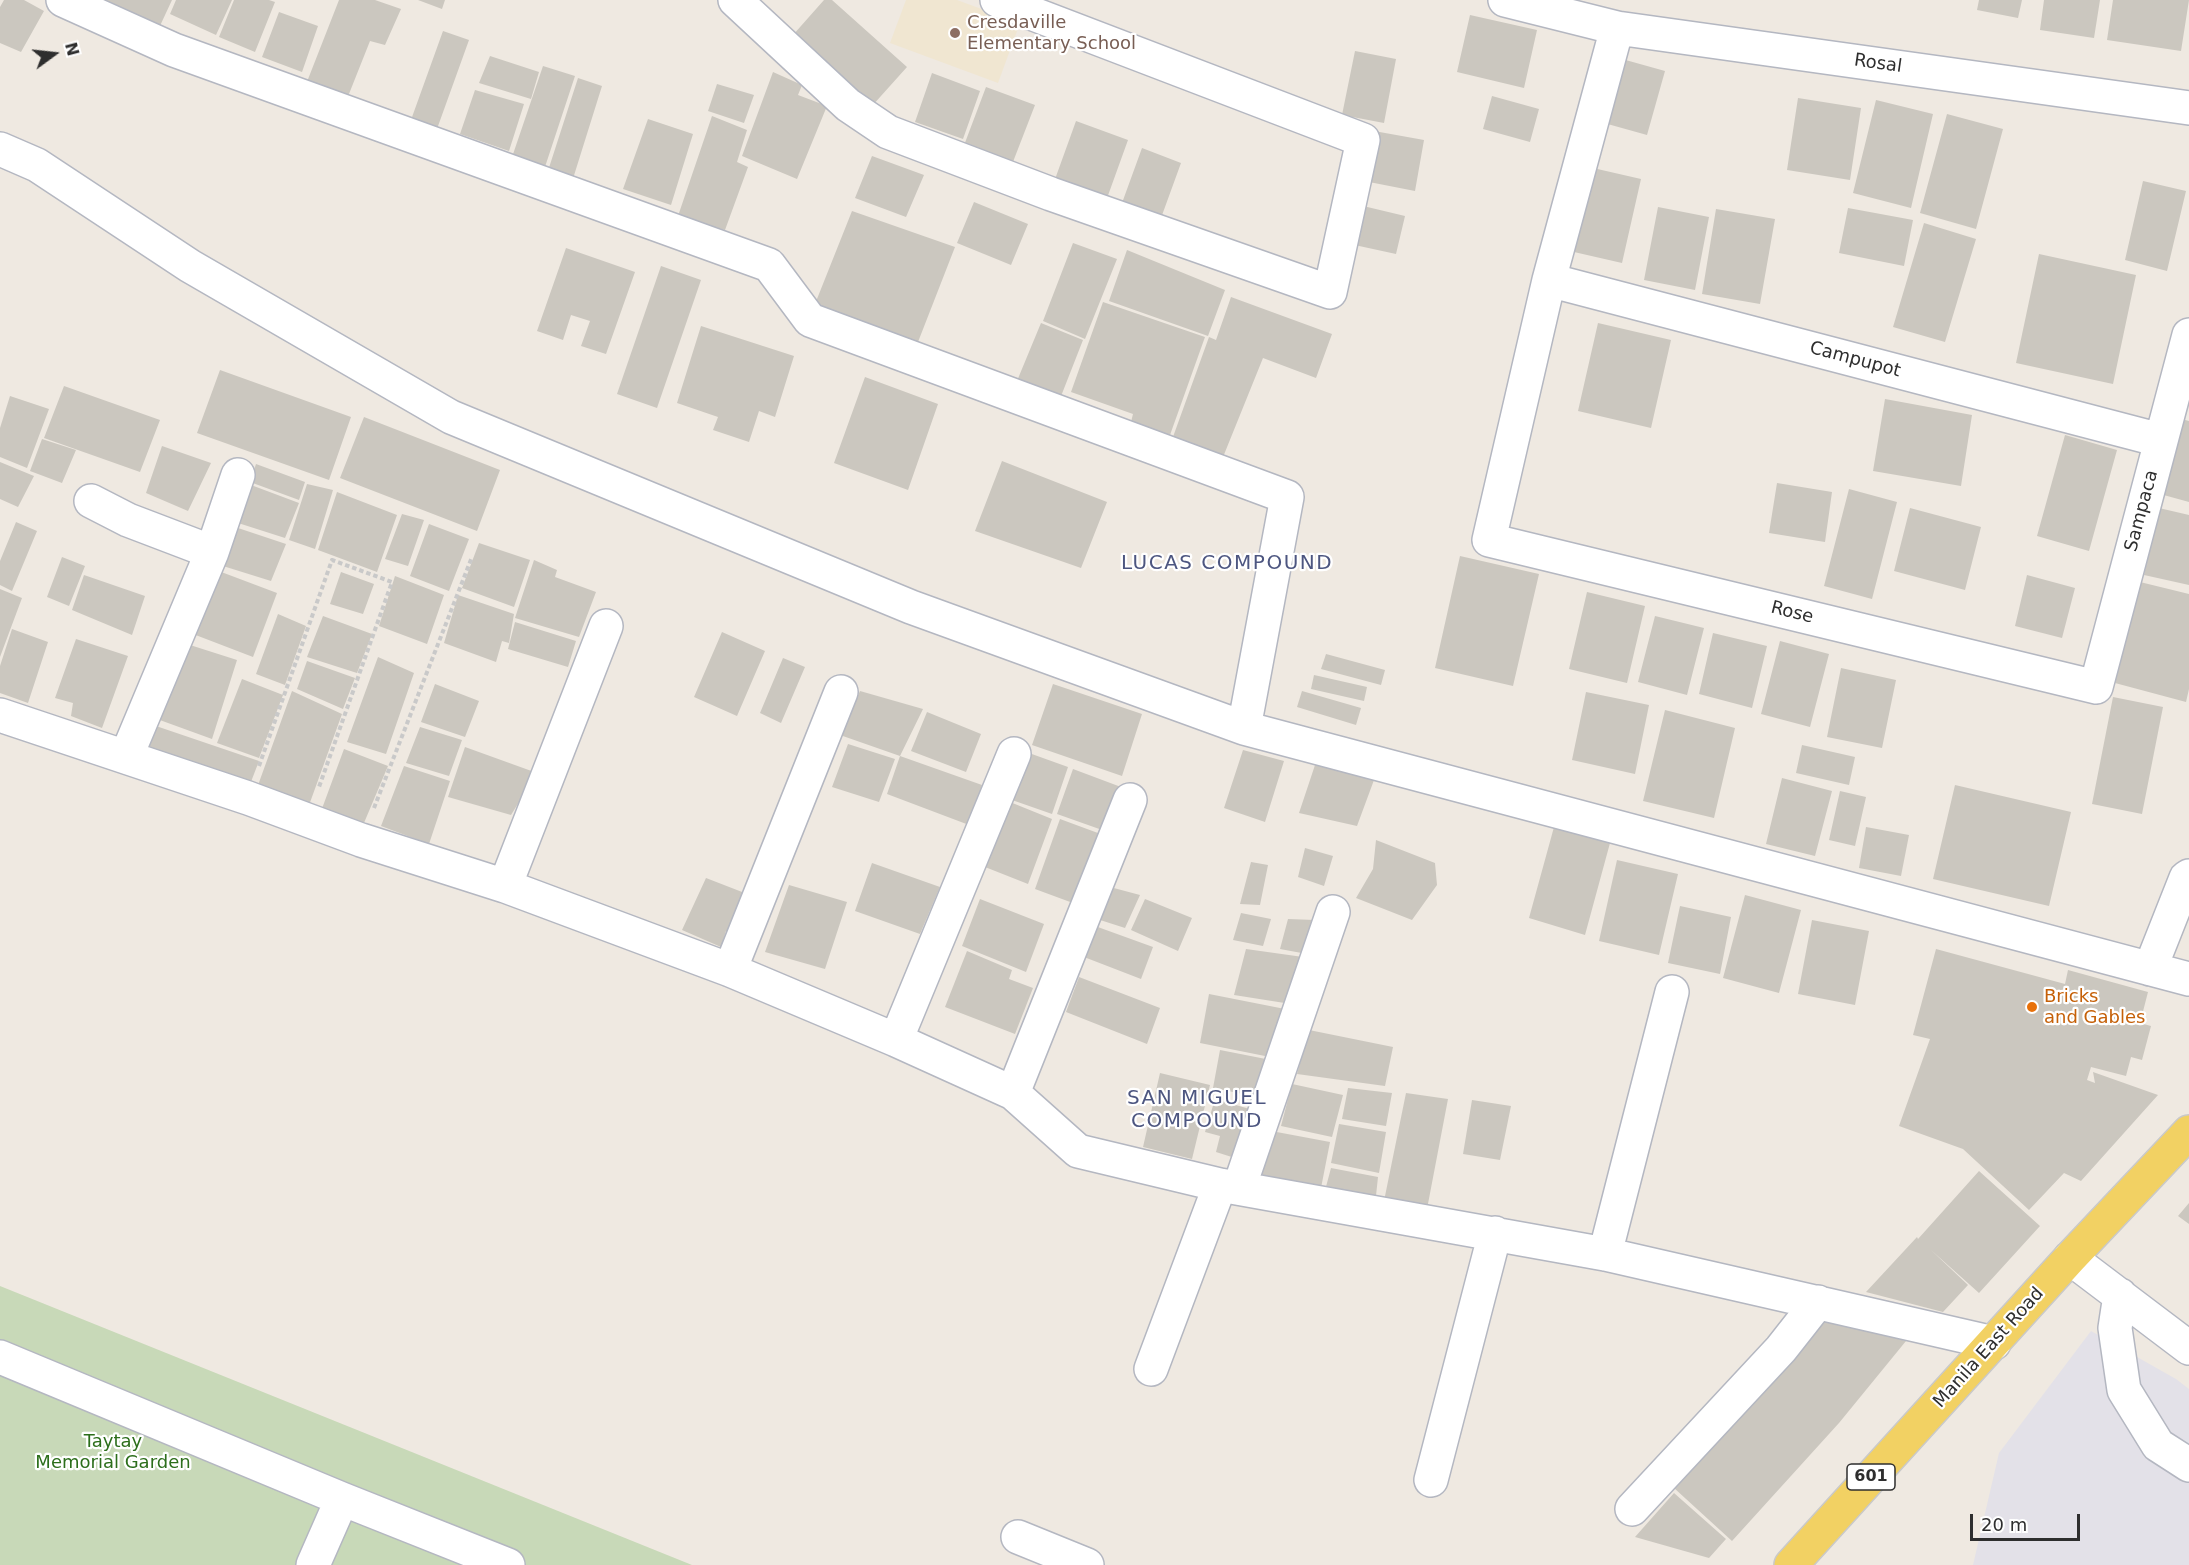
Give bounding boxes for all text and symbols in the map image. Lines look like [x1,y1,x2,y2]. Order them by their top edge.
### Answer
place label: Cresdaville Elementary School [967,12,1136,54]
north arrow [24,24,84,84]
marker: Cresdaville Elementary School [948,26,962,40]
text: N [61,40,83,58]
street label: Rosal [1853,50,1903,78]
street label: Campupot [1807,337,1903,383]
street label: Sampaca [2121,468,2163,554]
district label: LUCAS COMPOUND [1121,552,1333,576]
street label: Rose [1768,597,1816,629]
place label: Bricks and Gables [2044,986,2145,1028]
marker: Bricks and Gables [2025,1000,2039,1014]
district label: SAN MIGUEL COMPOUND [1127,1087,1267,1134]
street label: Manila East Road [1929,1283,2049,1413]
park label: Taytay Memorial Garden [35,1431,191,1474]
road number: 601 [1847,1464,1895,1490]
scale bar [1973,1502,2082,1540]
text: 20 m [1981,1514,2027,1535]

